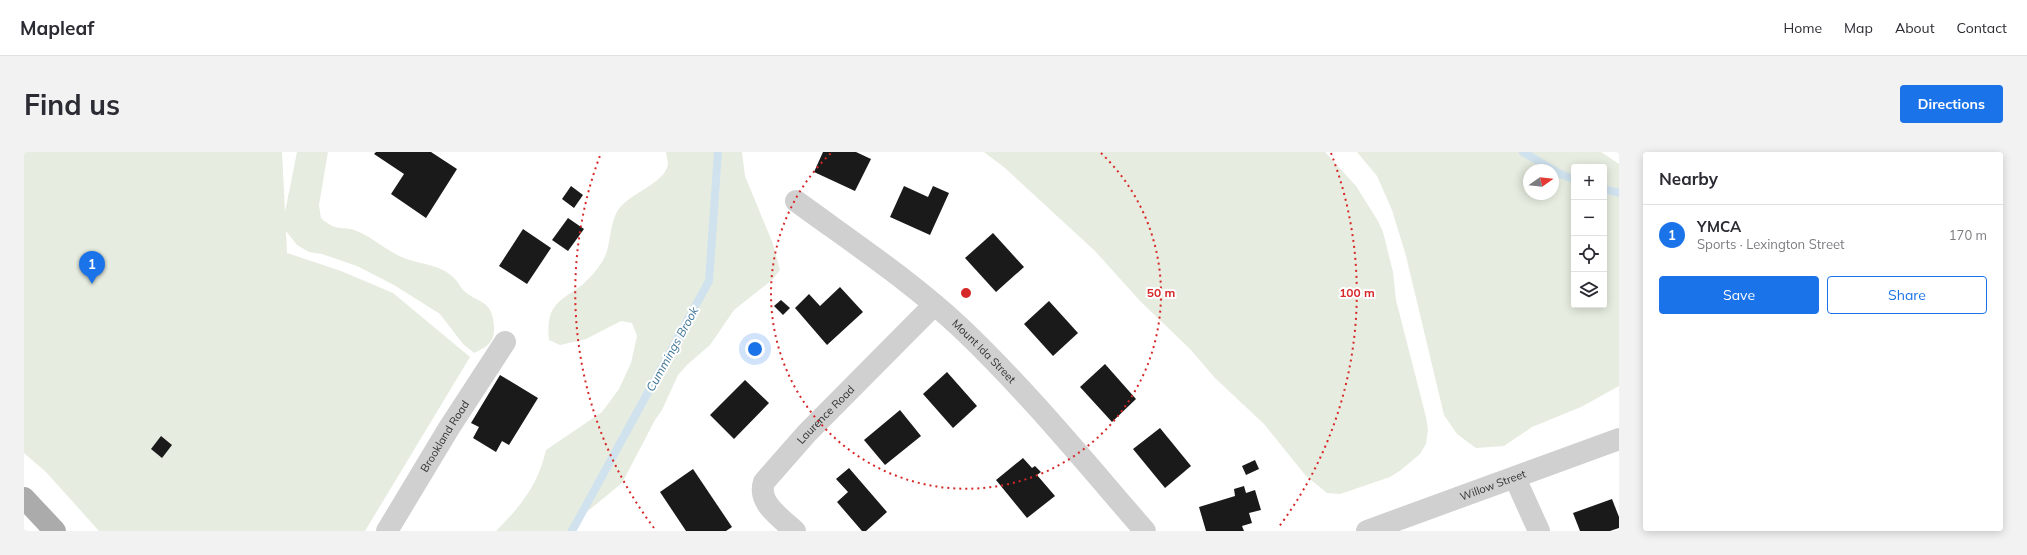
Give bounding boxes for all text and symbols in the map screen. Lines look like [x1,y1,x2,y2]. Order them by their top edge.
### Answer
text: Mapleaf [20,16,94,40]
text: Home [1783,19,1822,37]
text: Map [1844,19,1873,37]
text: About [1895,19,1935,37]
text: Contact [1957,19,2007,37]
button: Directions [1900,85,2003,123]
text: Find us [24,87,120,122]
north arrow [1523,164,1559,200]
map controls [1571,164,1607,308]
button: + [1571,164,1607,200]
text: Nearby [1659,168,1718,189]
button: − [1571,200,1607,236]
text: YMCA [1697,217,1741,236]
text: 1 [1668,227,1676,243]
text: 170 m [1949,227,1987,243]
button: locate [1571,236,1607,272]
text: Sports · Lexington Street [1697,236,1845,252]
pin: 1 [79,251,105,284]
button: layers [1571,272,1607,308]
button: Save [1659,276,1819,314]
button: Share [1827,276,1987,314]
text: 50 m [1147,285,1175,300]
text: 100 m [1339,285,1375,300]
centre of rings [959,286,973,300]
water label: Cummings Brook [643,303,702,394]
street label: Mount Ida Street [949,316,1019,386]
your location [745,339,765,359]
street label: Laurence Road [794,382,857,447]
street label: Brookland Road [417,398,472,475]
street label: Willow Street [1458,467,1528,503]

